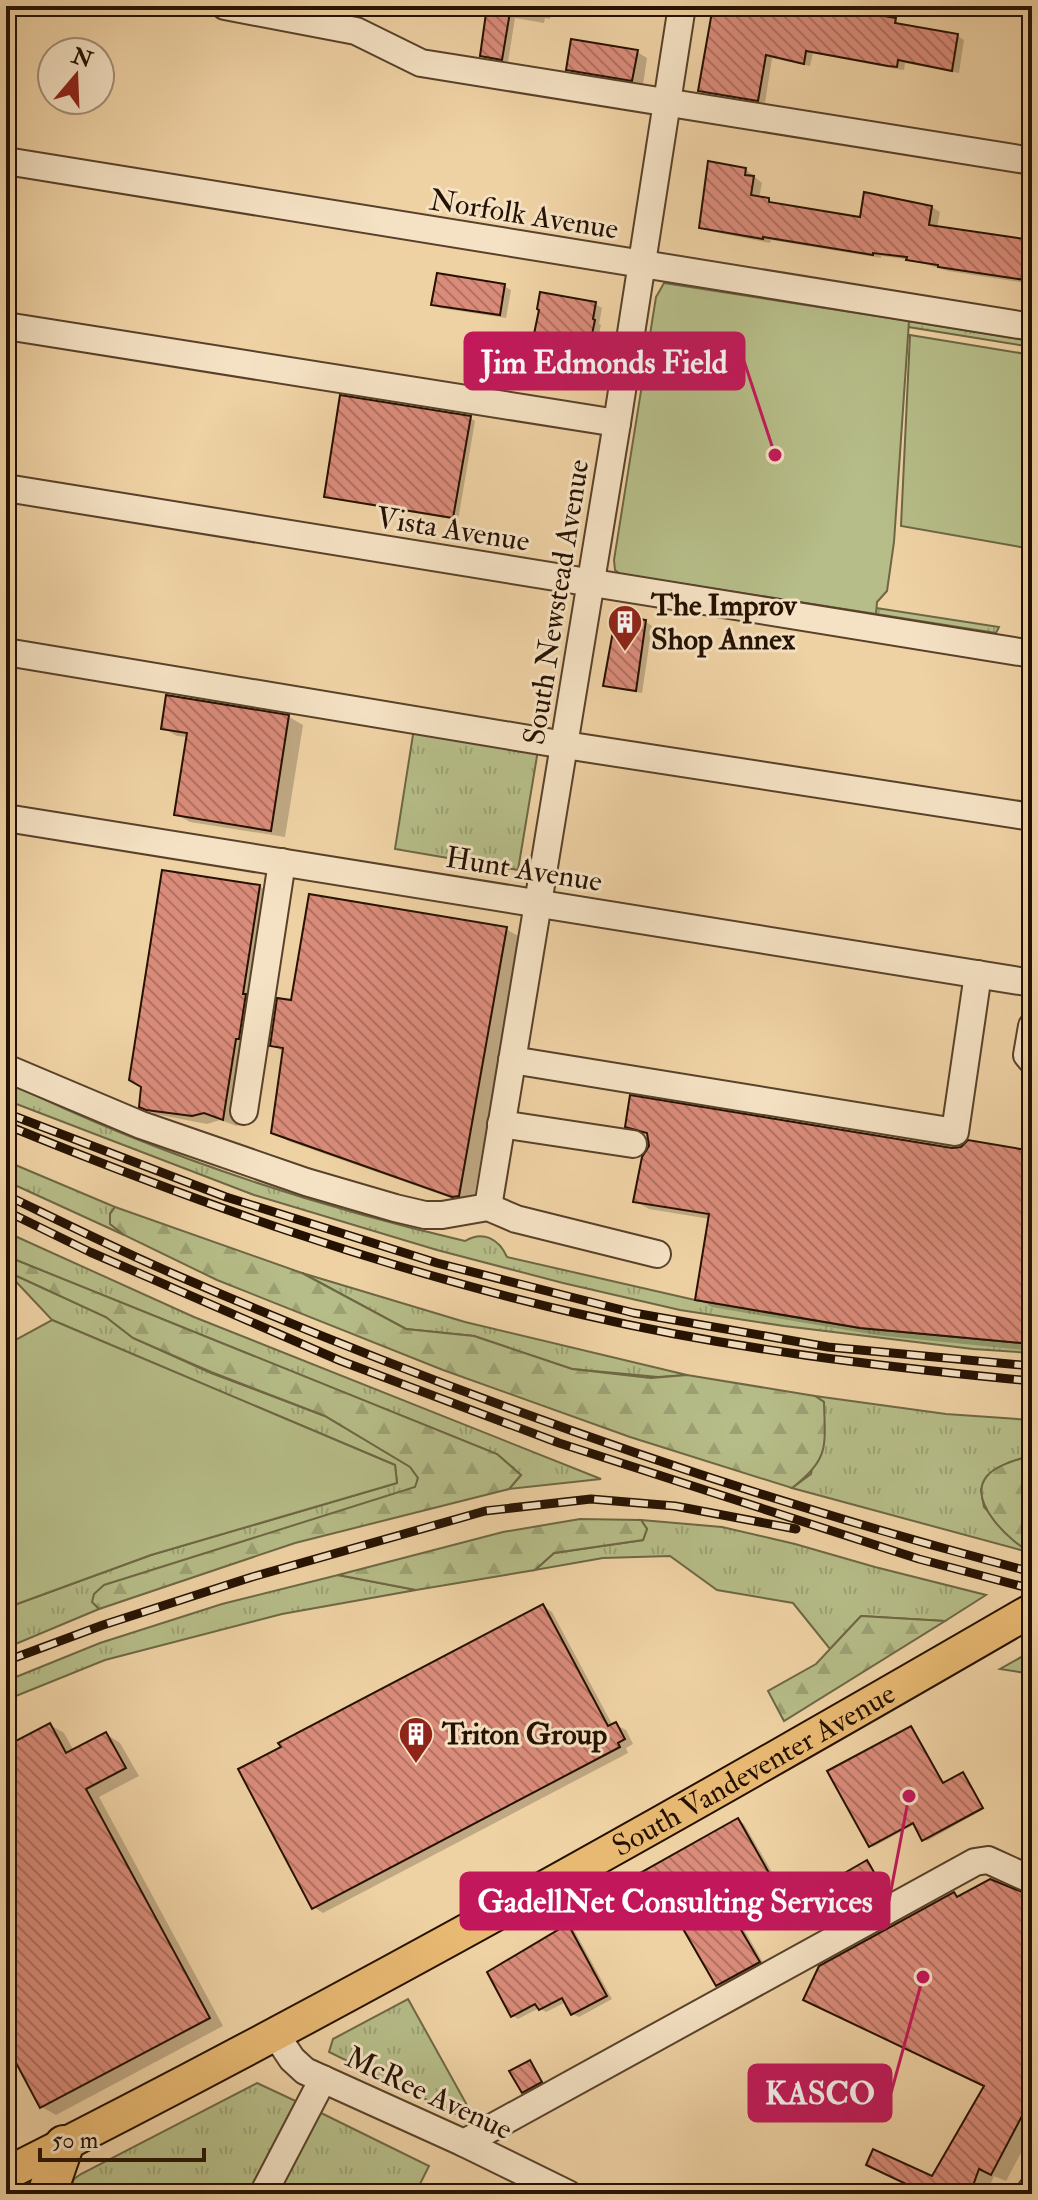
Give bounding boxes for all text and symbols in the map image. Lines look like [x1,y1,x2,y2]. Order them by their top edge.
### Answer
north arrow [36,36,116,116]
text: N [67,41,96,75]
street label: Norfolk Avenue [427,181,621,248]
callout: Jim Edmonds Field [465,333,744,389]
text: Jim Edmonds Field [479,343,728,383]
street label: South Newstead Avenue [516,457,597,747]
street label: Vista Avenue [374,499,532,560]
place label: The Improv Shop Annex [650,587,798,658]
building icon: The Improv Shop Annex [606,603,644,653]
street label: Hunt Avenue [443,839,605,900]
street label: South Vandeventer Avenue [606,1675,902,1865]
building icon: Triton Group [397,1715,435,1765]
place label: Triton Group [441,1716,607,1753]
callout: GadellNet Consulting Services [461,1873,889,1929]
text: GadellNet Consulting Services [477,1882,873,1922]
street label: McRee Avenue [339,2039,518,2148]
callout: KASCO [749,2065,891,2121]
text: KASCO [765,2074,875,2114]
scale bar [40,2112,204,2162]
text: 50 m [52,2125,99,2156]

